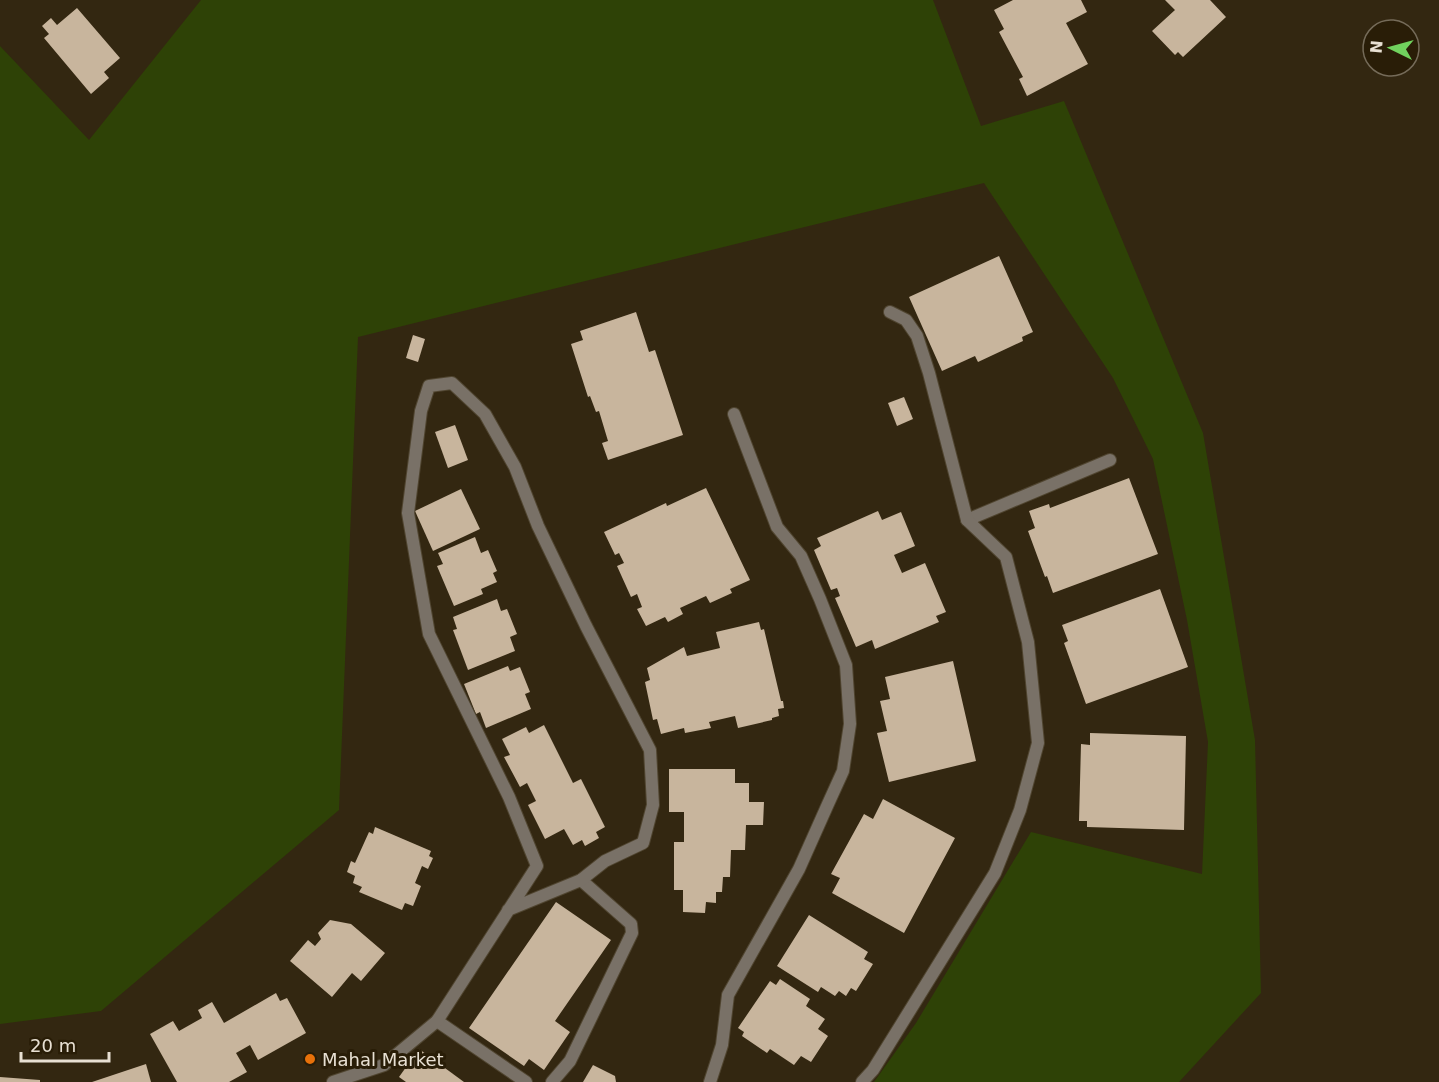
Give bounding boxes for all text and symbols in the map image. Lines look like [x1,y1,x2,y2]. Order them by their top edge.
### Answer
north arrow [1361,18,1421,78]
text: N [1367,39,1387,54]
scale bar [21,1025,110,1063]
text: 20 m [30,1035,76,1056]
place label: Mahal Market [322,1049,444,1070]
marker: Mahal Market [303,1052,317,1066]

